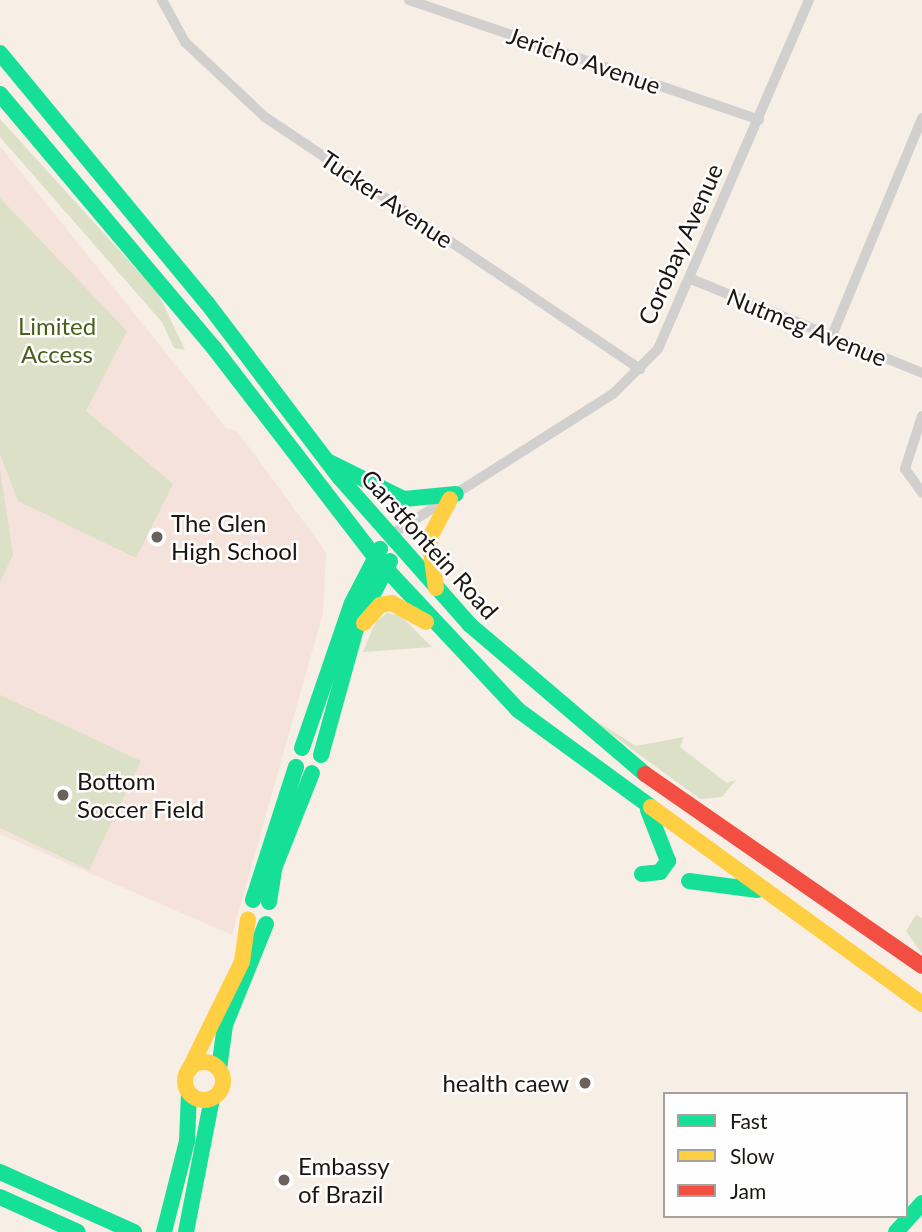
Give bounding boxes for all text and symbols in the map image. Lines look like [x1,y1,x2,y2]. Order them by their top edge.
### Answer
street label: Jericho Avenue [503,20,665,100]
street label: Tucker Avenue [315,144,459,254]
street label: Corobay Avenue [631,159,729,329]
street label: Nutmeg Avenue [723,282,891,372]
park label: Limited Access [18,312,96,368]
street label: Garstfontein Road [355,463,505,625]
place label: The Glen High School [171,509,298,565]
marker: The Glen High School [149,529,165,545]
place label: Bottom Soccer Field [77,767,205,823]
marker: Bottom Soccer Field [55,787,71,803]
place label: health caew [442,1069,569,1097]
marker: health caew [575,1073,595,1093]
legend [663,1092,908,1218]
text: Fast [730,1108,767,1133]
text: Slow [730,1143,774,1168]
place label: Embassy of Brazil [298,1152,390,1208]
marker: Embassy of Brazil [276,1172,292,1188]
text: Jam [730,1178,766,1203]

